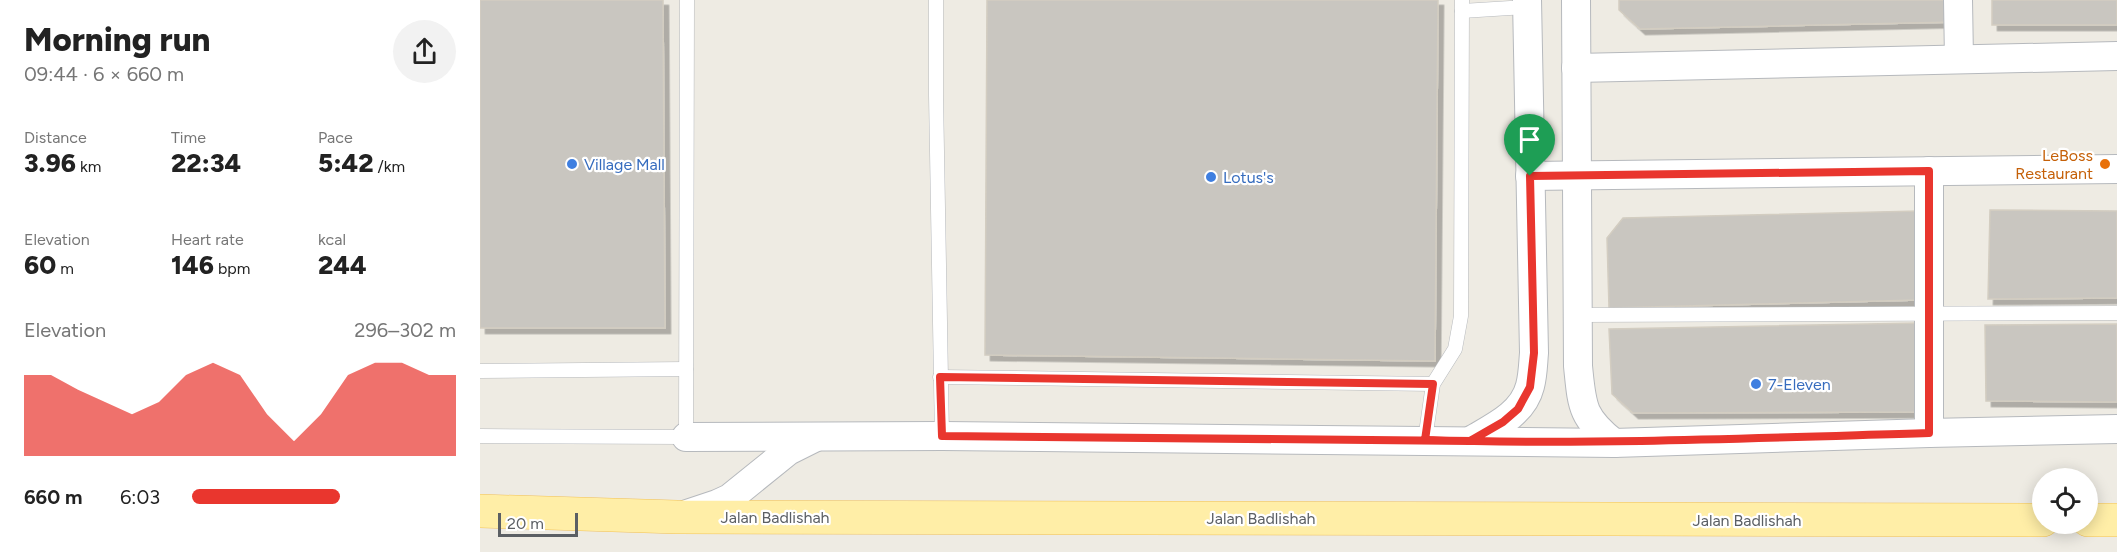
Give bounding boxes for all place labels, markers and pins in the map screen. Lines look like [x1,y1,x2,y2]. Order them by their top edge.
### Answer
pin [1504,114,1555,176]
place label: LeBoss Restaurant [2015,146,2093,183]
place label: Village Mall [584,155,665,174]
marker: Village Mall [565,157,579,171]
marker: LeBoss Restaurant [2098,157,2112,171]
place label: Lotus's [1223,168,1274,187]
marker: Lotus's [1204,170,1218,184]
place label: 7-Eleven [1768,375,1831,394]
marker: 7-Eleven [1749,377,1763,391]

